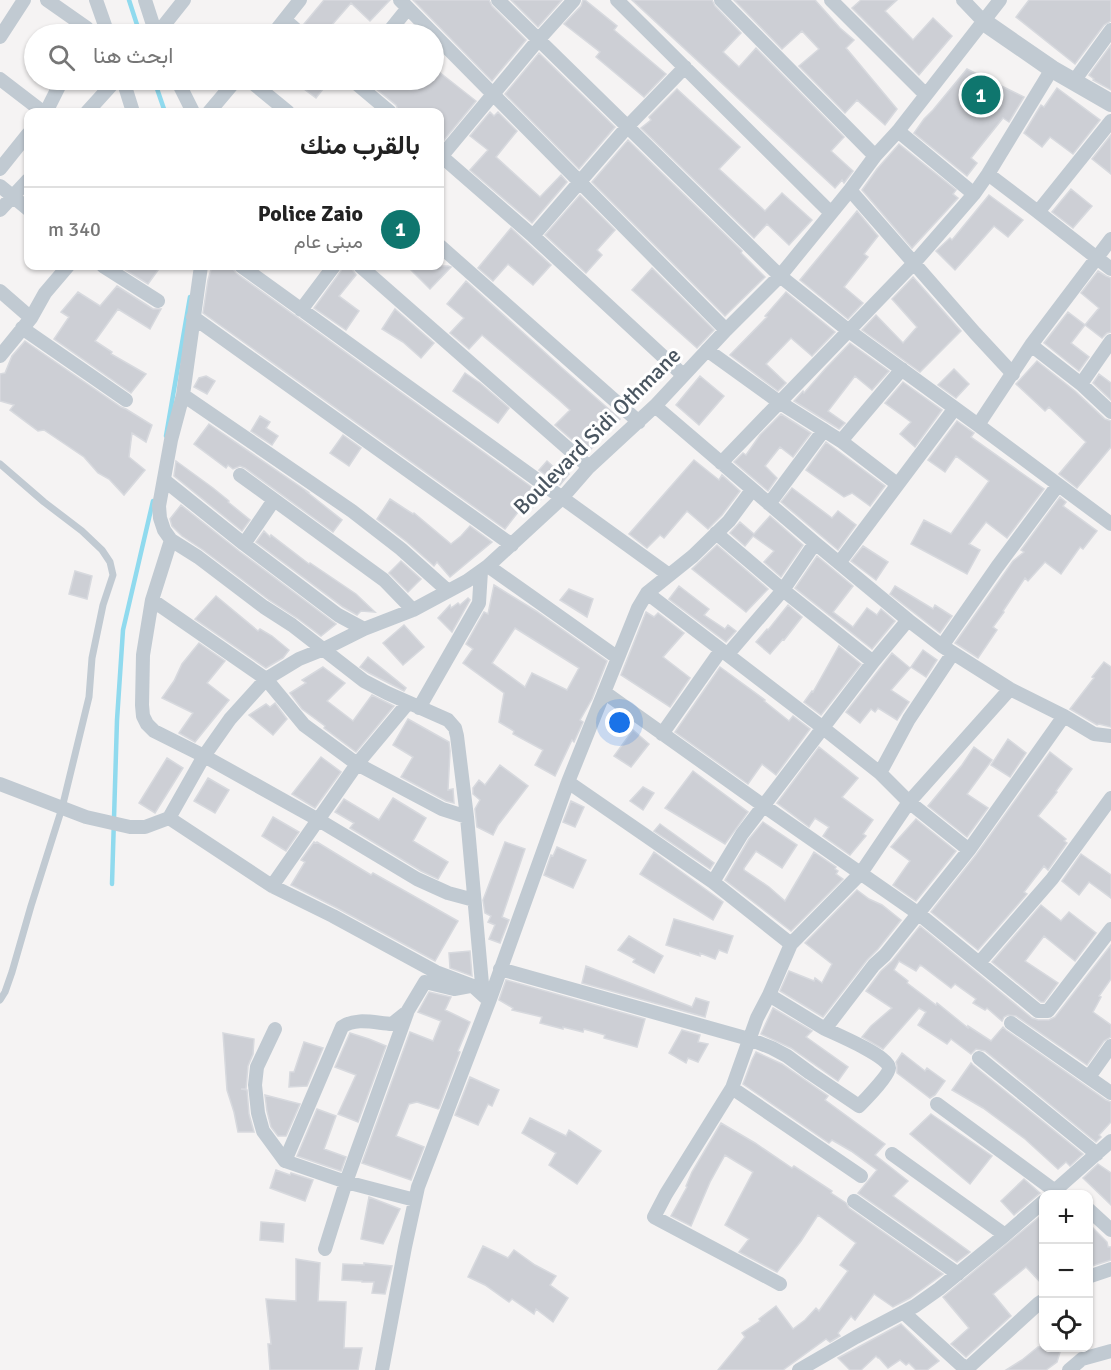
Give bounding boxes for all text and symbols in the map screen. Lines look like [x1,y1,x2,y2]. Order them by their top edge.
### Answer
search box [24,24,444,90]
icon: search [45,41,78,74]
text: ابحث هنا [93,42,173,69]
pin: 1 [962,72,1000,118]
text: بالقرب منك [300,130,420,162]
text: Police Zaio [258,200,363,227]
text: 340 m [48,217,101,242]
text: 1 [395,217,406,242]
text: مبنى عام [294,229,363,254]
street label: Boulevard Sidi Othmane [508,342,686,520]
your location [605,708,634,737]
map controls [1039,1190,1093,1352]
button: + [1039,1190,1093,1244]
button: − [1039,1244,1093,1298]
button: locate [1039,1298,1093,1352]

